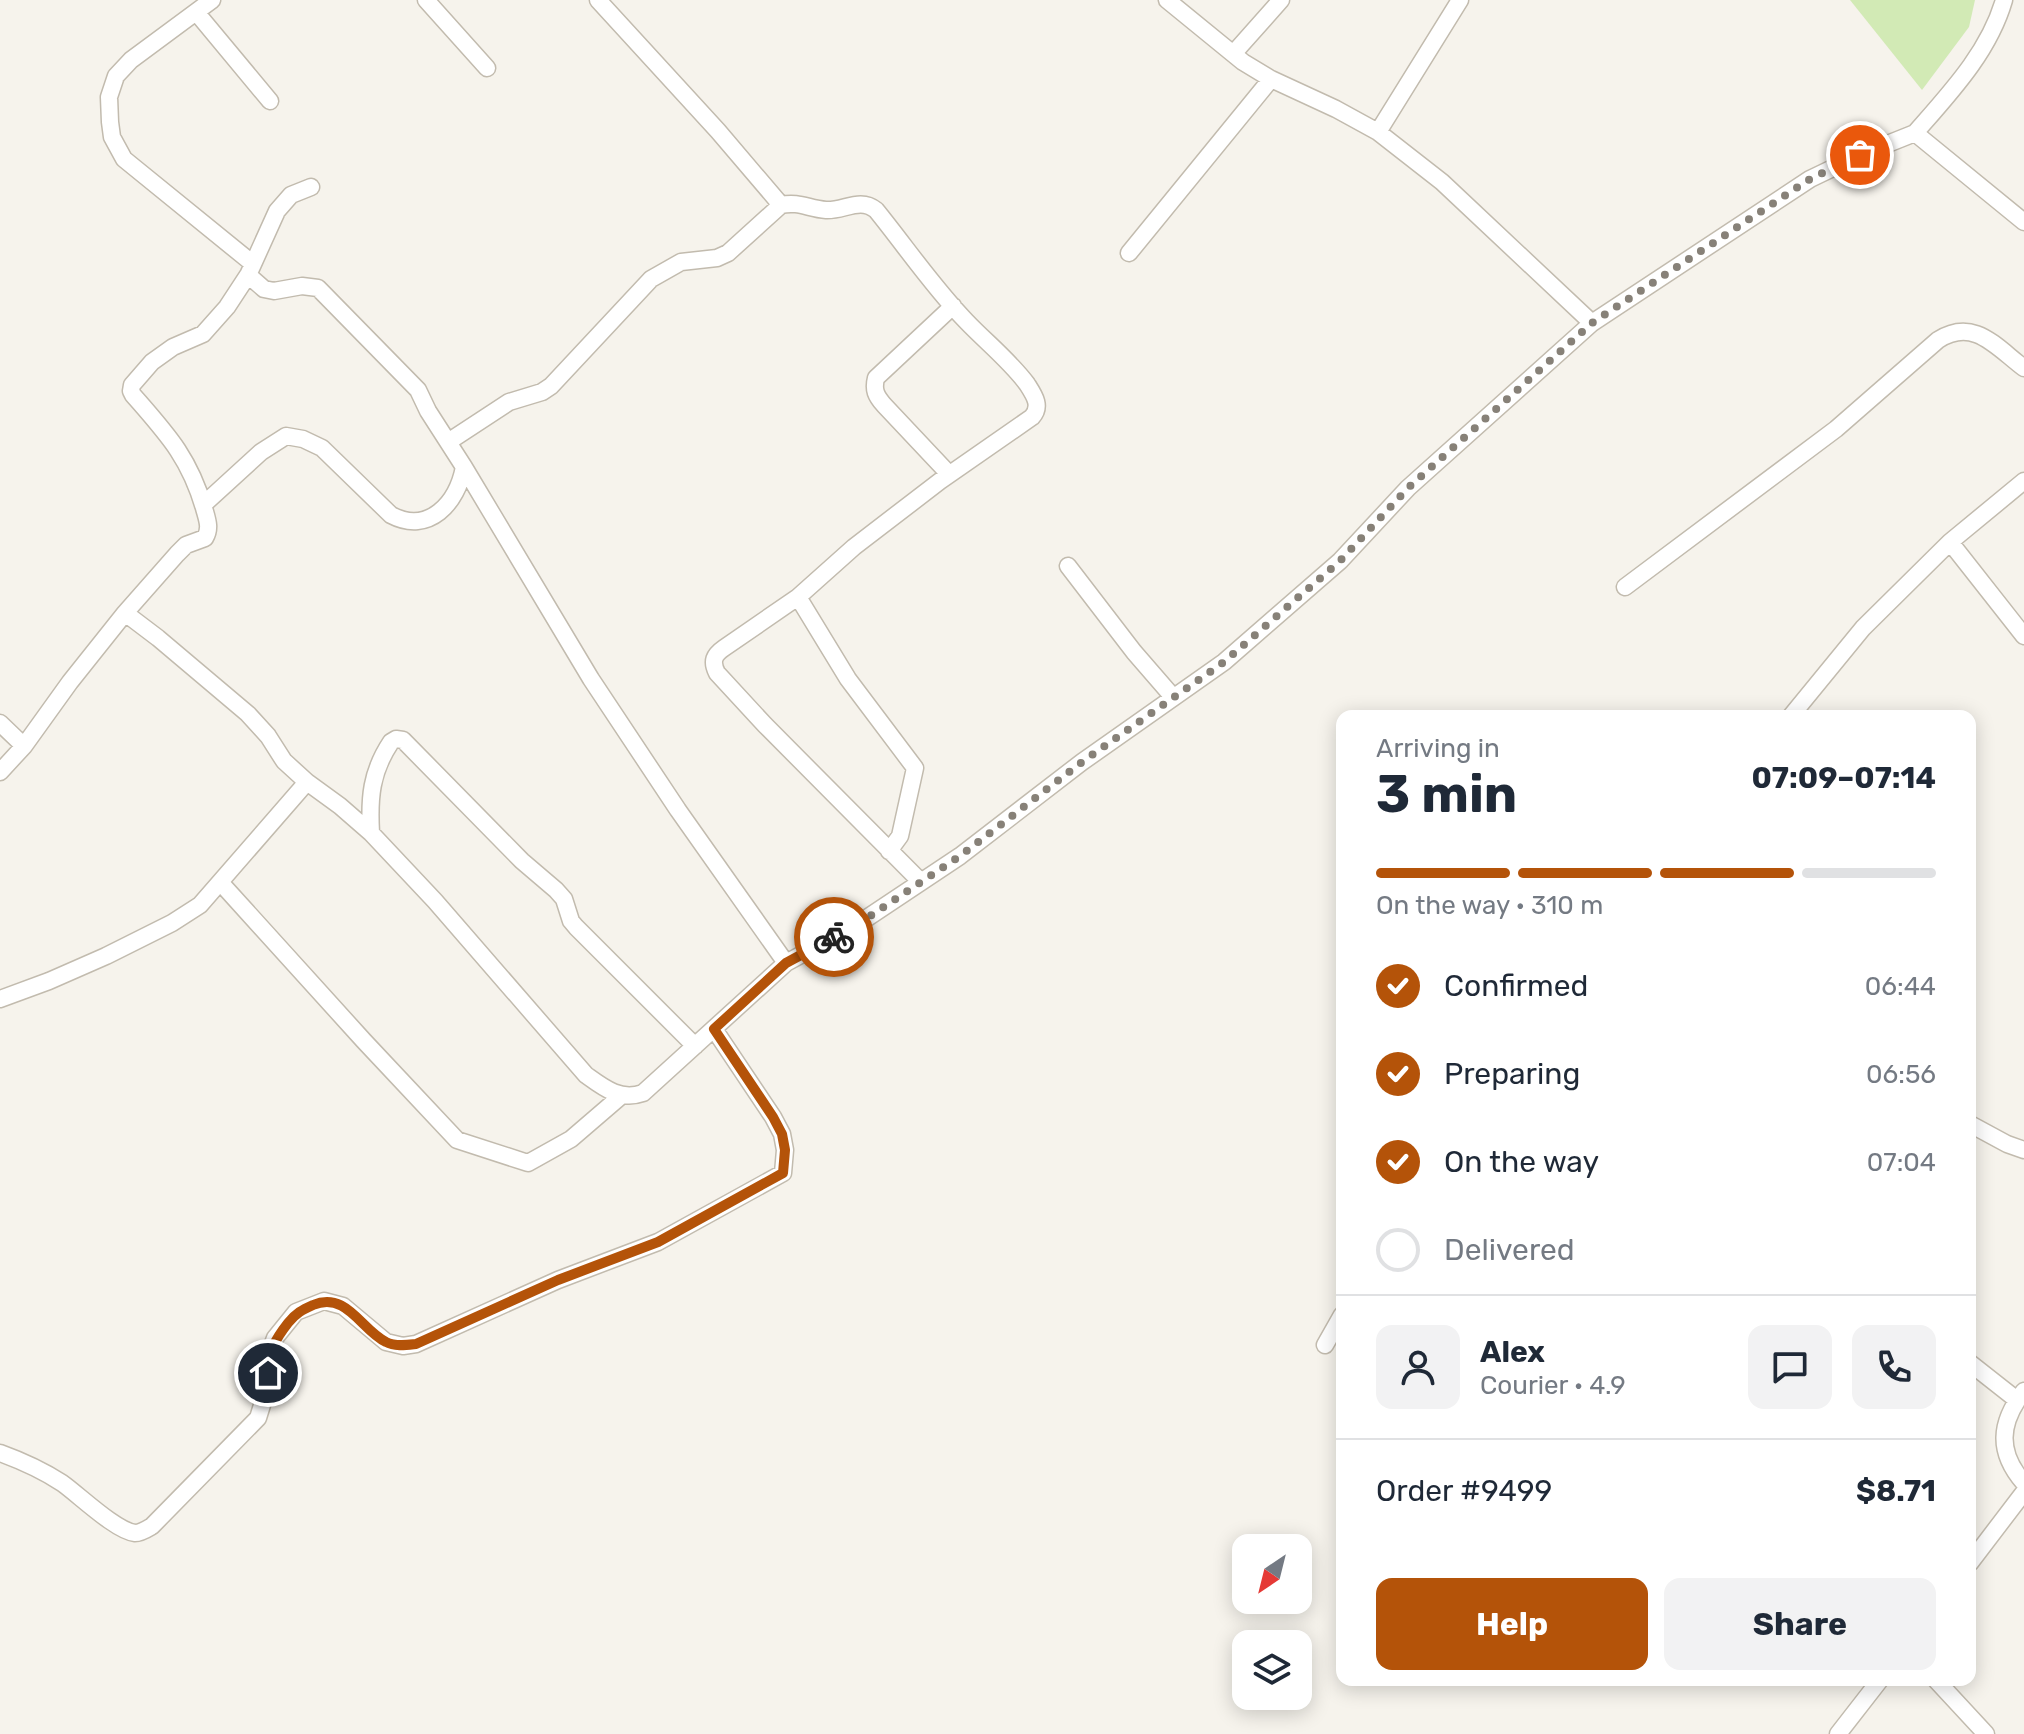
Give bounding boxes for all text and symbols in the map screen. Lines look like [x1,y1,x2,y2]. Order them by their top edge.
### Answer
pin [1826,121,1894,189]
icon: bag [1838,133,1882,177]
text: Arriving in [1376,733,1500,764]
text: 07:09–07:14 [1751,760,1936,796]
text: 3 min [1376,763,1517,825]
text: On the way · 310 m [1376,890,1603,921]
courier [794,897,874,977]
icon: bike [812,915,856,959]
icon: check [1376,964,1420,1008]
text: Confirmed [1444,968,1588,1004]
text: 06:44 [1865,971,1936,1002]
icon: check [1376,1052,1420,1096]
text: Preparing [1444,1056,1580,1092]
text: 06:56 [1866,1059,1936,1090]
icon: check [1376,1140,1420,1184]
text: On the way [1444,1144,1599,1180]
text: 07:04 [1867,1147,1936,1178]
text: Delivered [1444,1232,1575,1268]
button: person [1376,1325,1460,1409]
button: chat [1748,1325,1832,1409]
button: phone [1852,1325,1936,1409]
text: Alex [1480,1334,1545,1370]
pin [234,1339,302,1407]
icon: home [246,1351,290,1395]
text: Courier · 4.9 [1480,1370,1626,1401]
text: Order #9499 [1376,1473,1552,1509]
text: $8.71 [1856,1473,1936,1509]
north arrow [1232,1534,1312,1614]
map controls [1232,1534,1312,1710]
button: Help [1376,1578,1648,1670]
button: Share [1664,1578,1936,1670]
button: layers [1232,1630,1312,1710]

